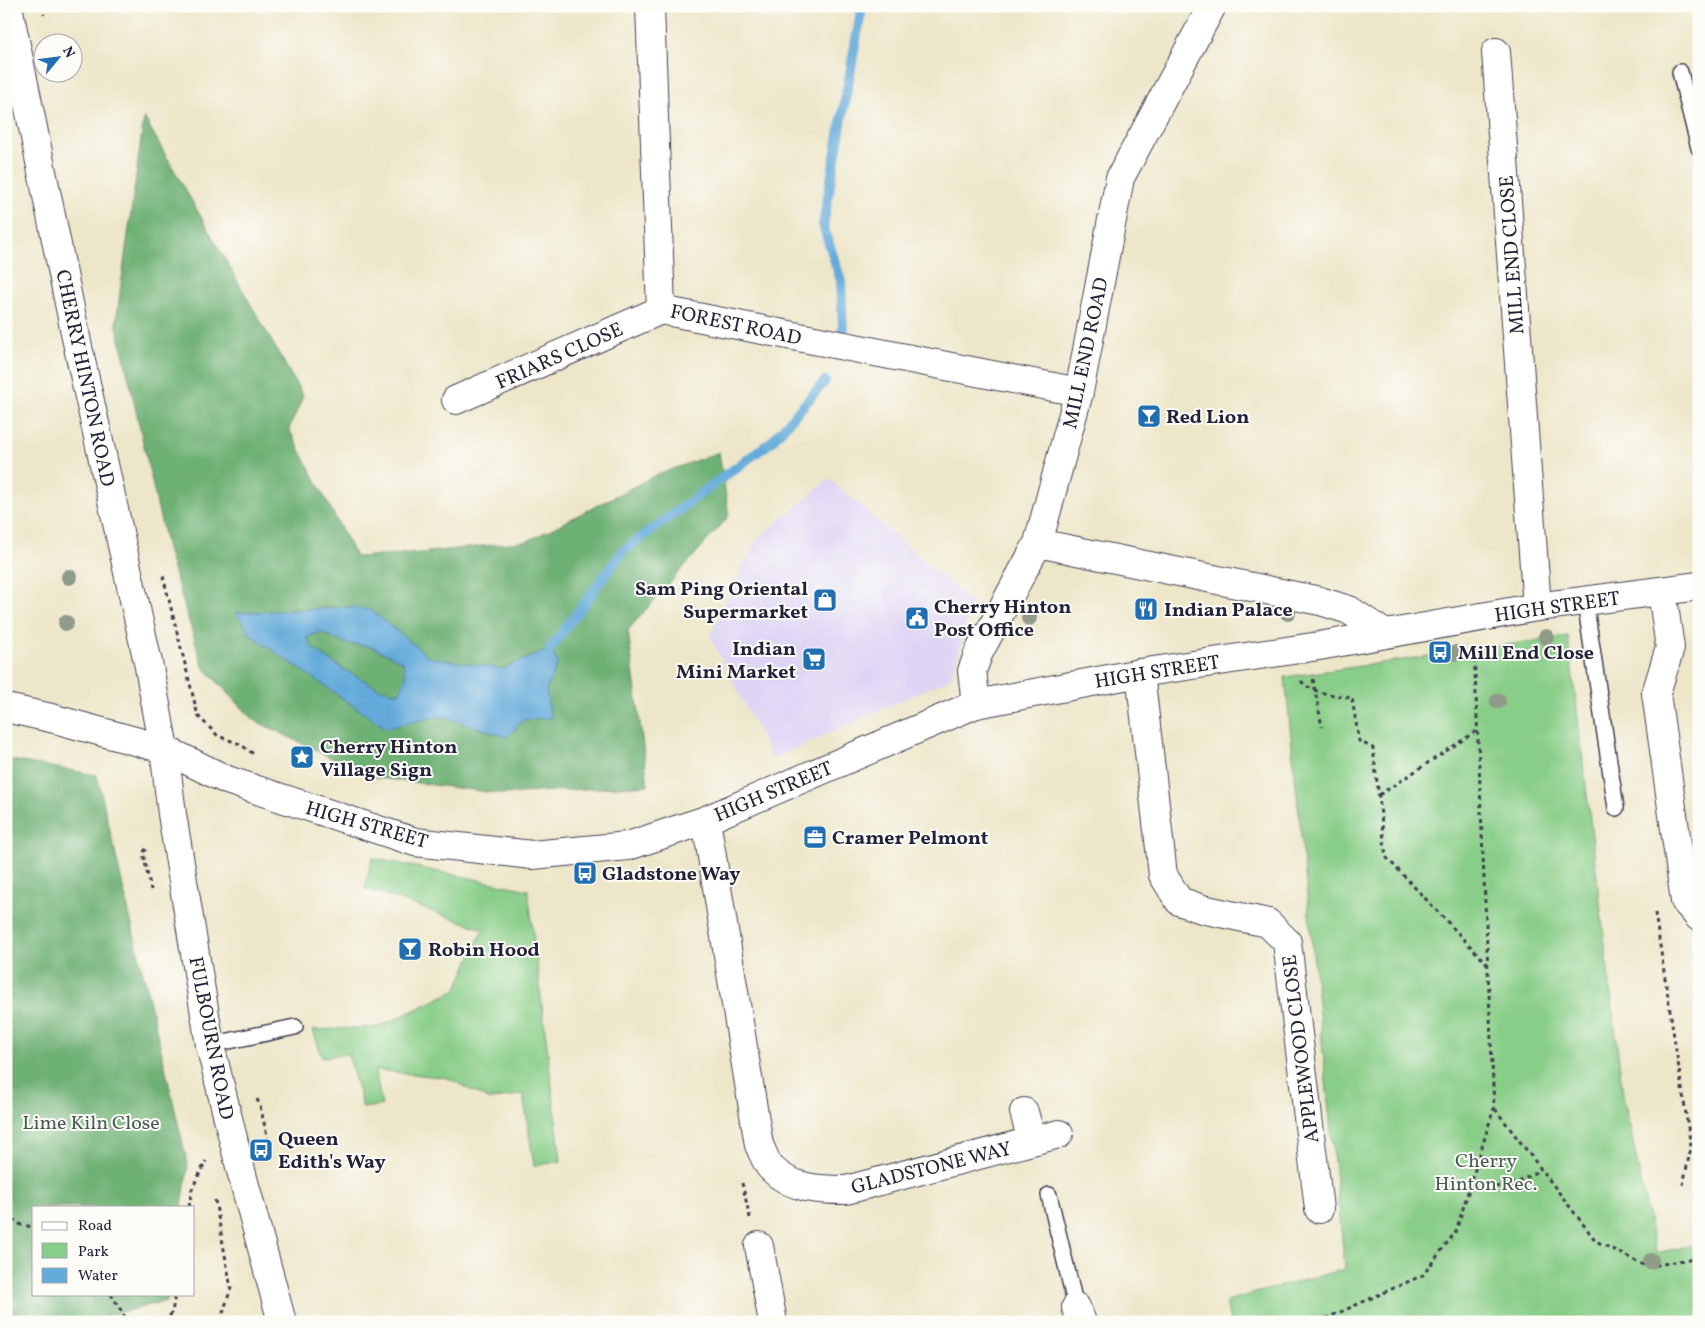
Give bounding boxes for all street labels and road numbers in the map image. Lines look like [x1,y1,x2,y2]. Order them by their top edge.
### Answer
street label: MILL END CLOSE [1493,174,1533,335]
street label: CHERRY HINTON ROAD [47,267,121,489]
street label: MILL END ROAD [1057,275,1117,432]
street label: FOREST ROAD [667,298,804,354]
street label: FRIARS CLOSE [492,316,628,397]
street label: HIGH STREET [1493,585,1622,631]
street label: HIGH STREET [1093,649,1222,697]
street label: HIGH STREET [710,755,838,830]
street label: HIGH STREET [302,795,431,857]
street label: APPLEWOOD CLOSE [1277,953,1327,1144]
street label: FULBOURN ROAD [180,954,240,1122]
street label: GLADSTONE WAY [848,1135,1015,1202]

